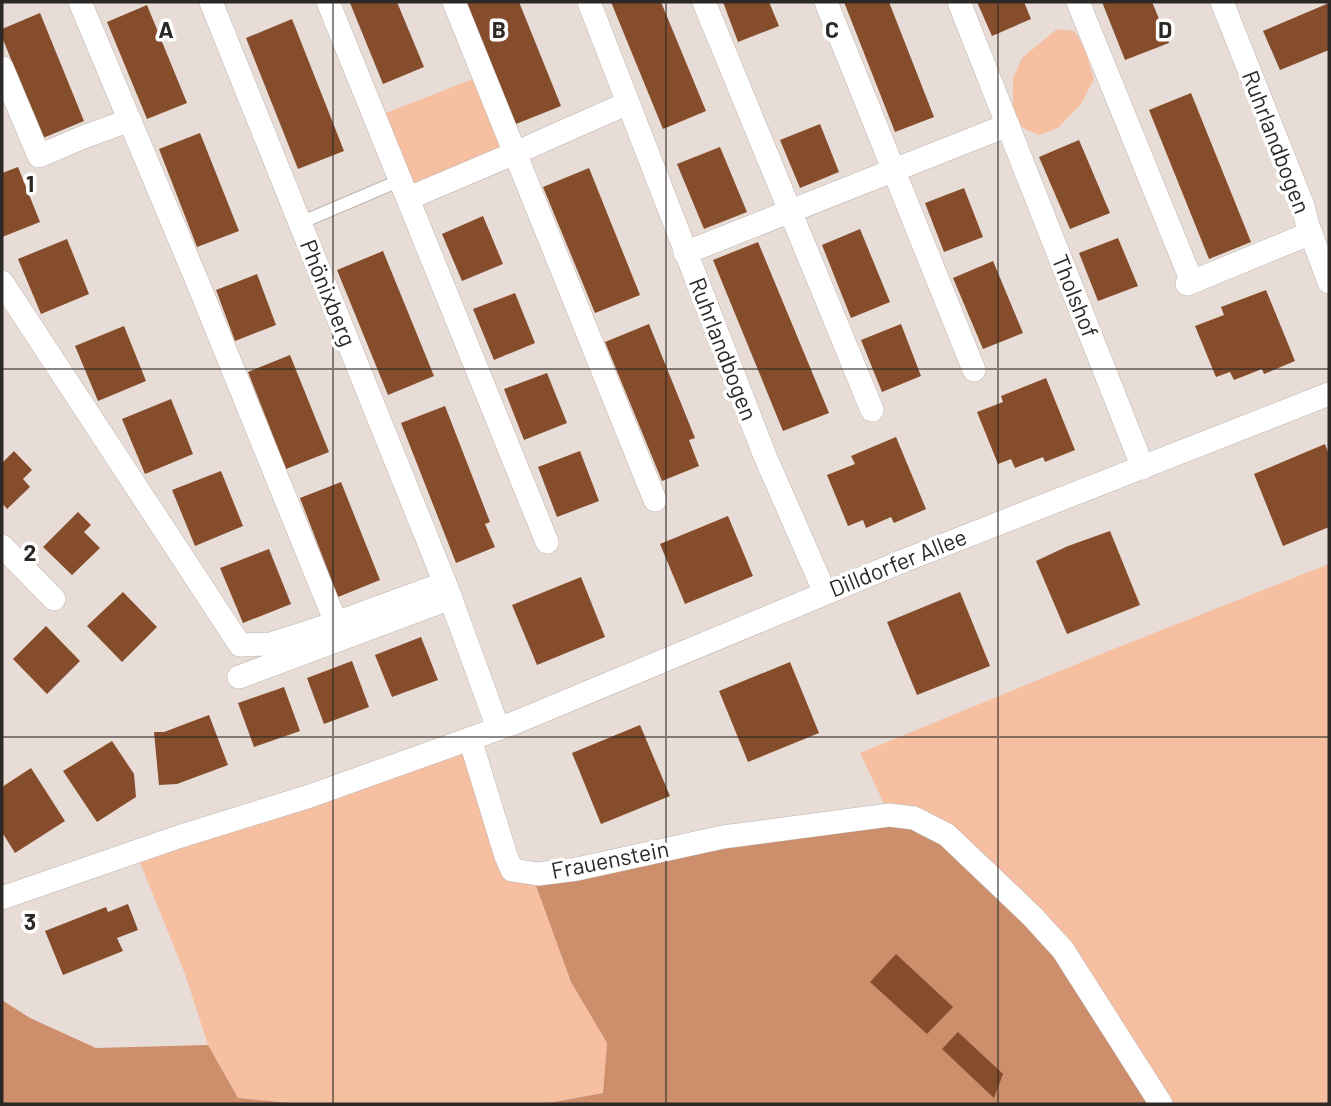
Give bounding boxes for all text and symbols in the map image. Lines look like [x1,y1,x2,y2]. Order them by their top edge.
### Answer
text: A [158,15,174,43]
text: B [492,15,506,43]
text: C [825,15,839,43]
text: D [1158,15,1172,43]
street label: Ruhrlandbogen [1237,66,1317,217]
text: 1 [26,169,34,197]
street label: Phönixberg [295,235,363,350]
street label: Tholshof [1047,250,1105,341]
street label: Ruhrlandbogen [684,273,764,424]
street label: Dilldorfer Allee [825,522,970,602]
text: 2 [24,538,36,566]
street label: Frauenstein [549,834,671,884]
text: 3 [24,907,36,935]

